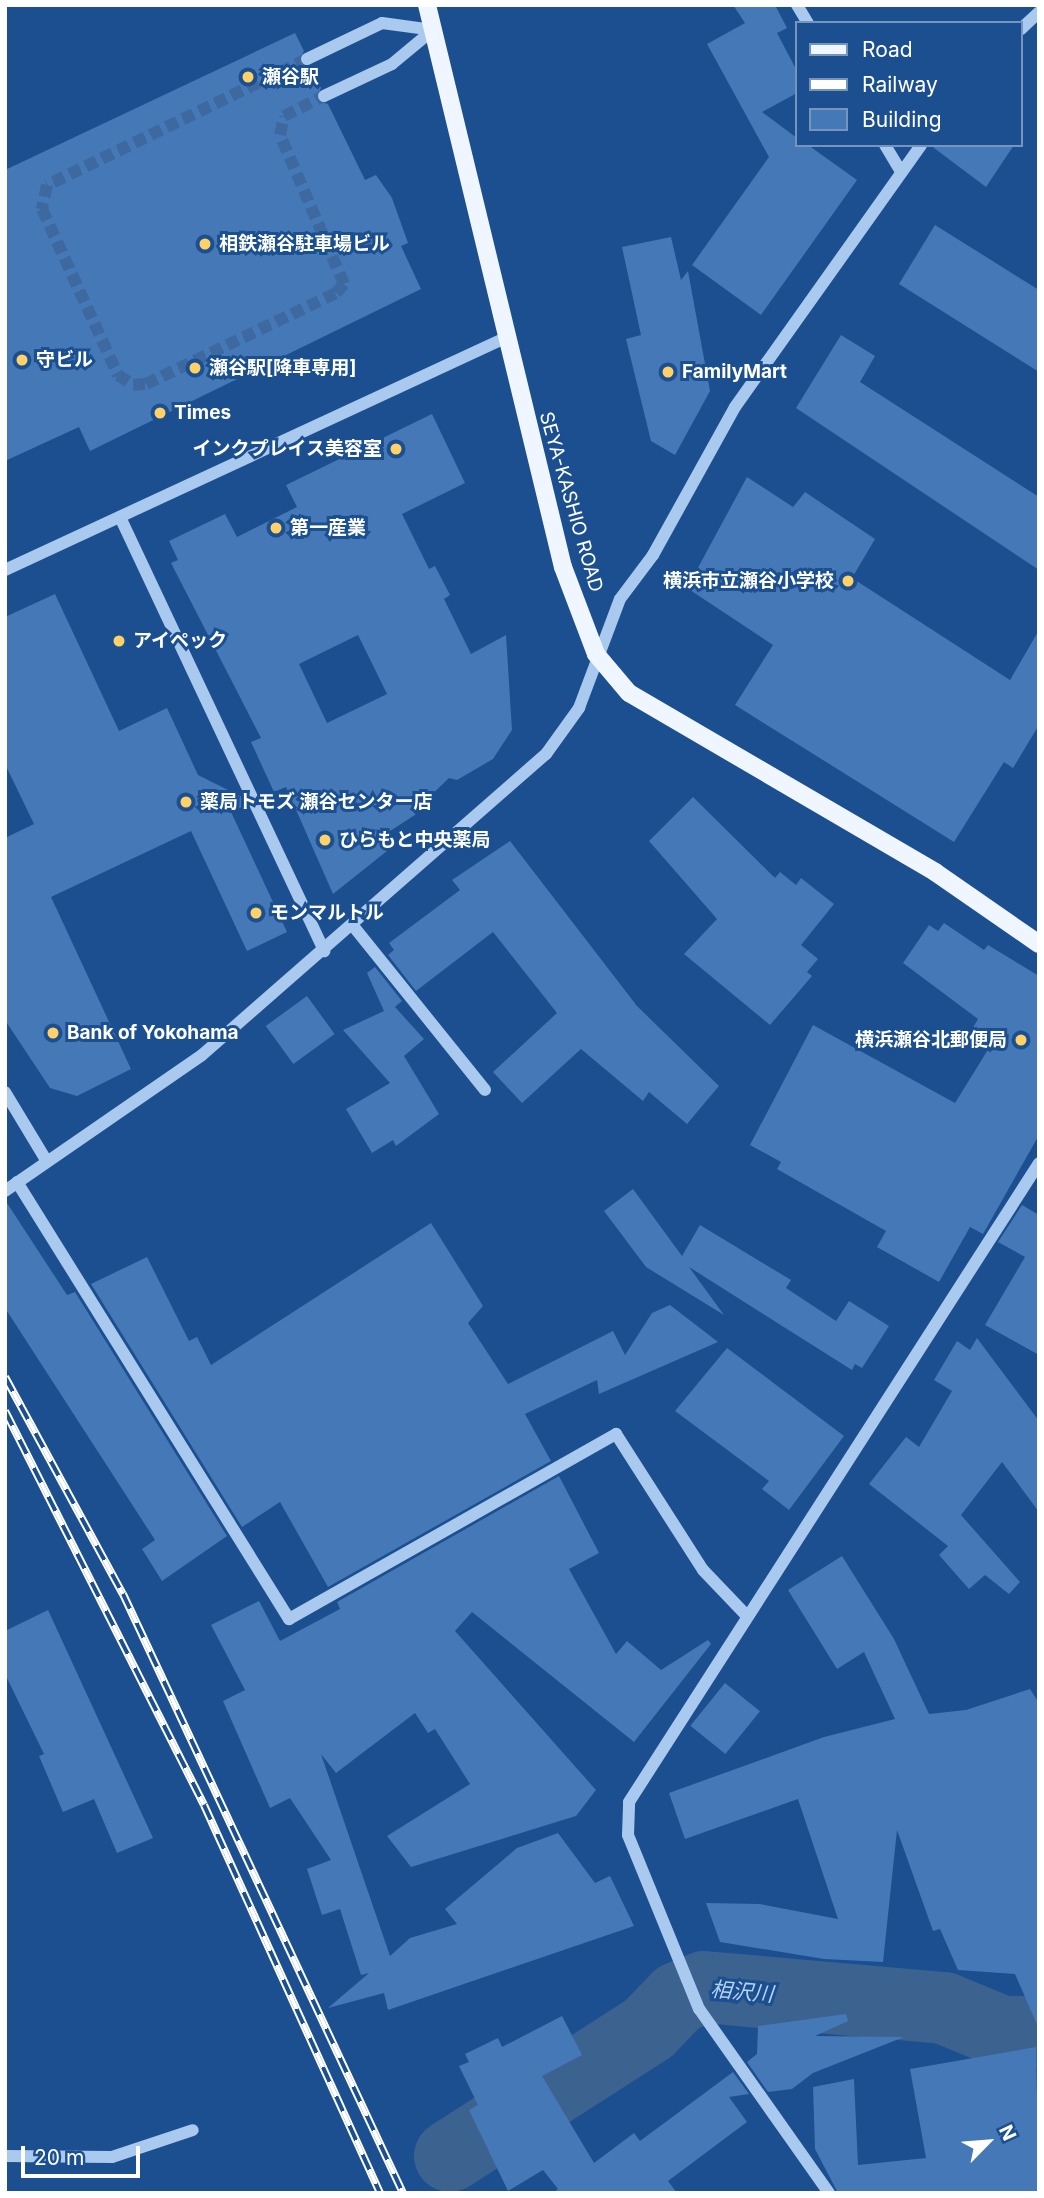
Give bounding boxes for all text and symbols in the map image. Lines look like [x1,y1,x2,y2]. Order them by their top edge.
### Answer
legend [796,21,1023,147]
text: Road [862,37,913,62]
place label: 瀬谷駅 [262,66,319,88]
marker: 瀬谷駅 [240,69,256,85]
text: Railway [862,72,938,97]
text: Building [862,107,942,132]
place label: 相鉄瀬谷駐車場ビル [219,233,390,255]
marker: 相鉄瀬谷駐車場ビル [197,236,213,252]
place label: 守ビル [36,349,93,371]
marker: 守ビル [14,352,30,368]
place label: 瀬谷駅[降車専用] [209,357,356,379]
marker: 瀬谷駅[降車専用] [187,360,203,376]
place label: FamilyMart [682,361,787,383]
marker: FamilyMart [660,364,676,380]
place label: Times [174,402,231,424]
marker: Times [152,405,168,421]
street label: SEYA-KASHIO ROAD [534,409,608,595]
place label: インクプレイス美容室 [192,438,382,460]
marker: インクプレイス美容室 [388,441,404,457]
place label: 第一産業 [290,517,366,539]
marker: 第一産業 [268,520,284,536]
place label: 横浜市立瀬谷小学校 [663,570,834,592]
marker: 横浜市立瀬谷小学校 [840,573,856,589]
place label: アイペック [133,630,228,652]
marker: アイペック [111,633,127,649]
place label: 薬局トモズ 瀬谷センター店 [200,791,432,813]
marker: 薬局トモズ 瀬谷センター店 [178,794,194,810]
place label: ひらもと中央薬局 [339,829,491,851]
marker: ひらもと中央薬局 [317,832,333,848]
place label: モンマルトル [270,902,384,924]
marker: モンマルトル [248,905,264,921]
place label: Bank of Yokohama [67,1022,239,1044]
marker: Bank of Yokohama [45,1025,61,1041]
place label: 横浜瀬谷北郵便局 [855,1029,1007,1051]
marker: 横浜瀬谷北郵便局 [1013,1032,1029,1048]
water label: 相沢川 [710,1977,774,2007]
north arrow [953,2107,1023,2177]
text: N [994,2121,1021,2144]
scale bar [24,2132,144,2176]
text: 20 m [34,2145,84,2170]

